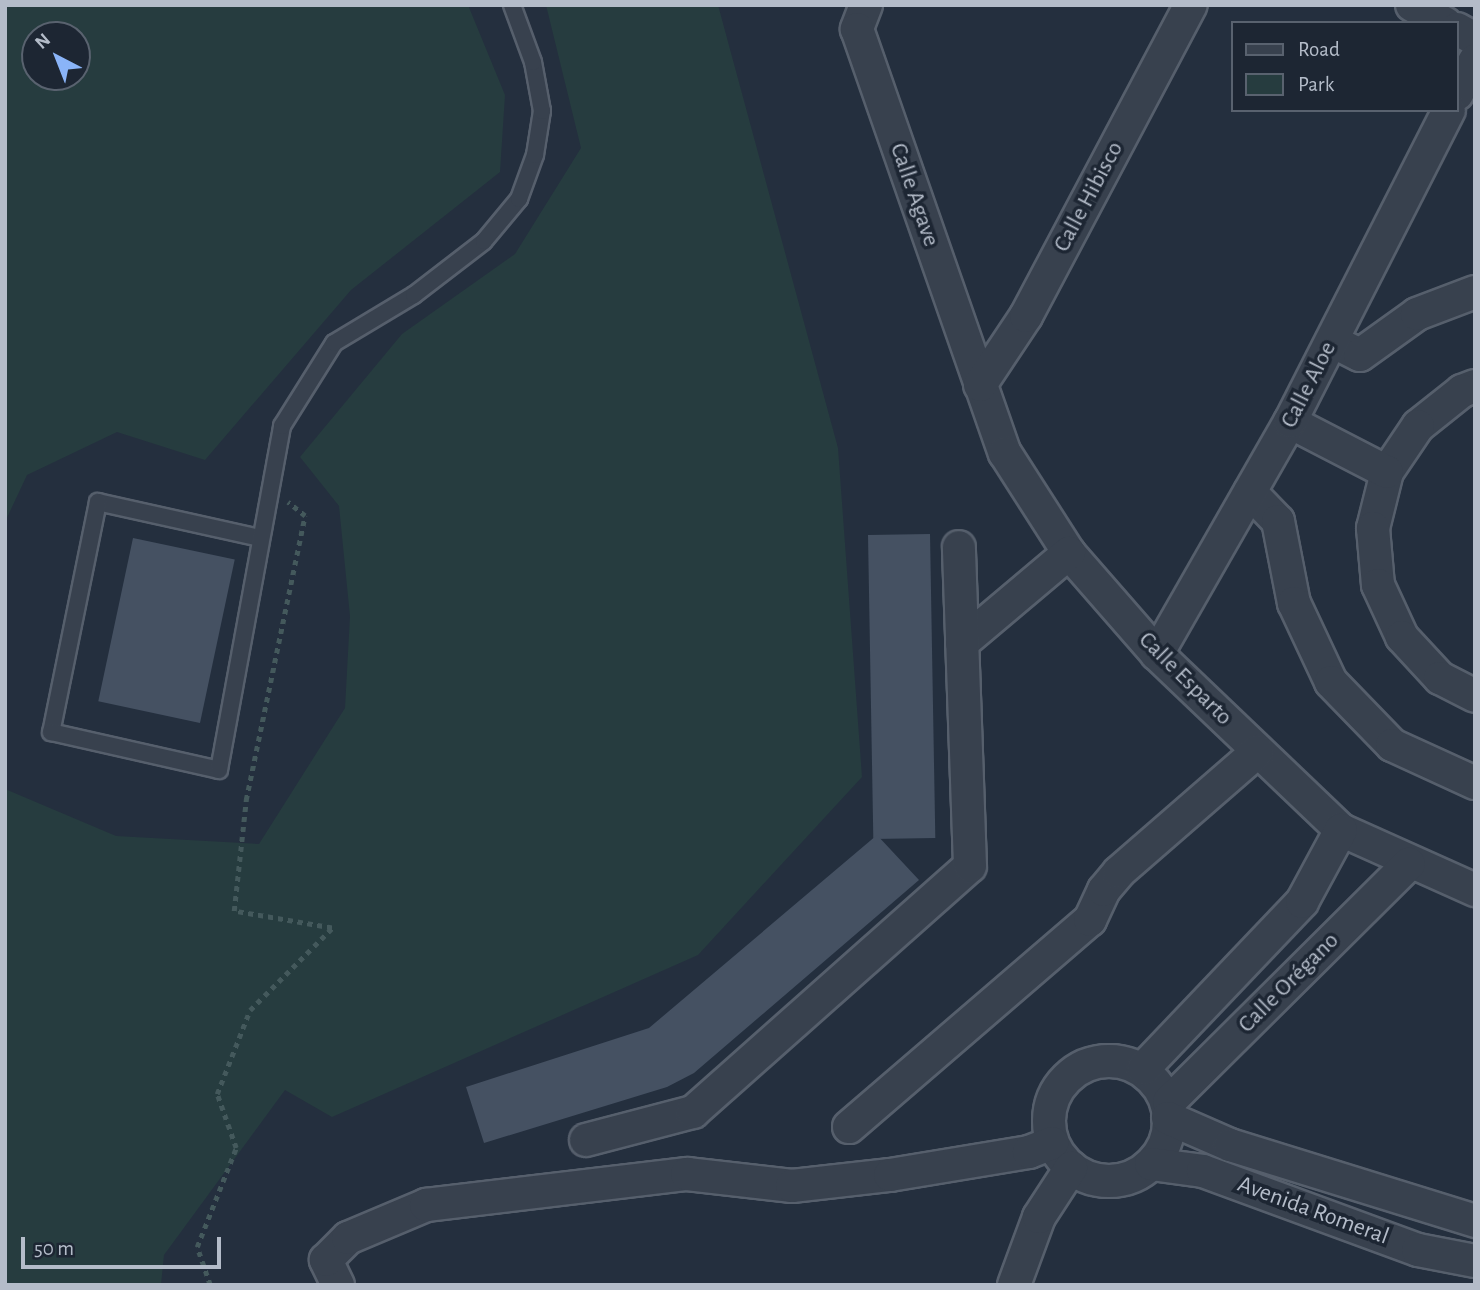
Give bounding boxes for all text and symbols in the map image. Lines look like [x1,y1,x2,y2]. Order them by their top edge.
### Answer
north arrow [21,21,91,91]
legend [1232,21,1459,112]
text: N [32,30,54,53]
text: Road [1298,39,1340,60]
text: Park [1298,74,1334,95]
street label: Calle Hibisco [1048,137,1130,257]
street label: Calle Agave [883,140,945,250]
street label: Calle Aloe [1275,337,1343,433]
street label: Calle Esparto [1132,626,1238,732]
street label: Calle Orégano [1233,927,1345,1039]
street label: Avenida Romeral [1233,1170,1393,1252]
scale bar [24,1224,224,1268]
text: 50 m [34,1238,74,1259]

